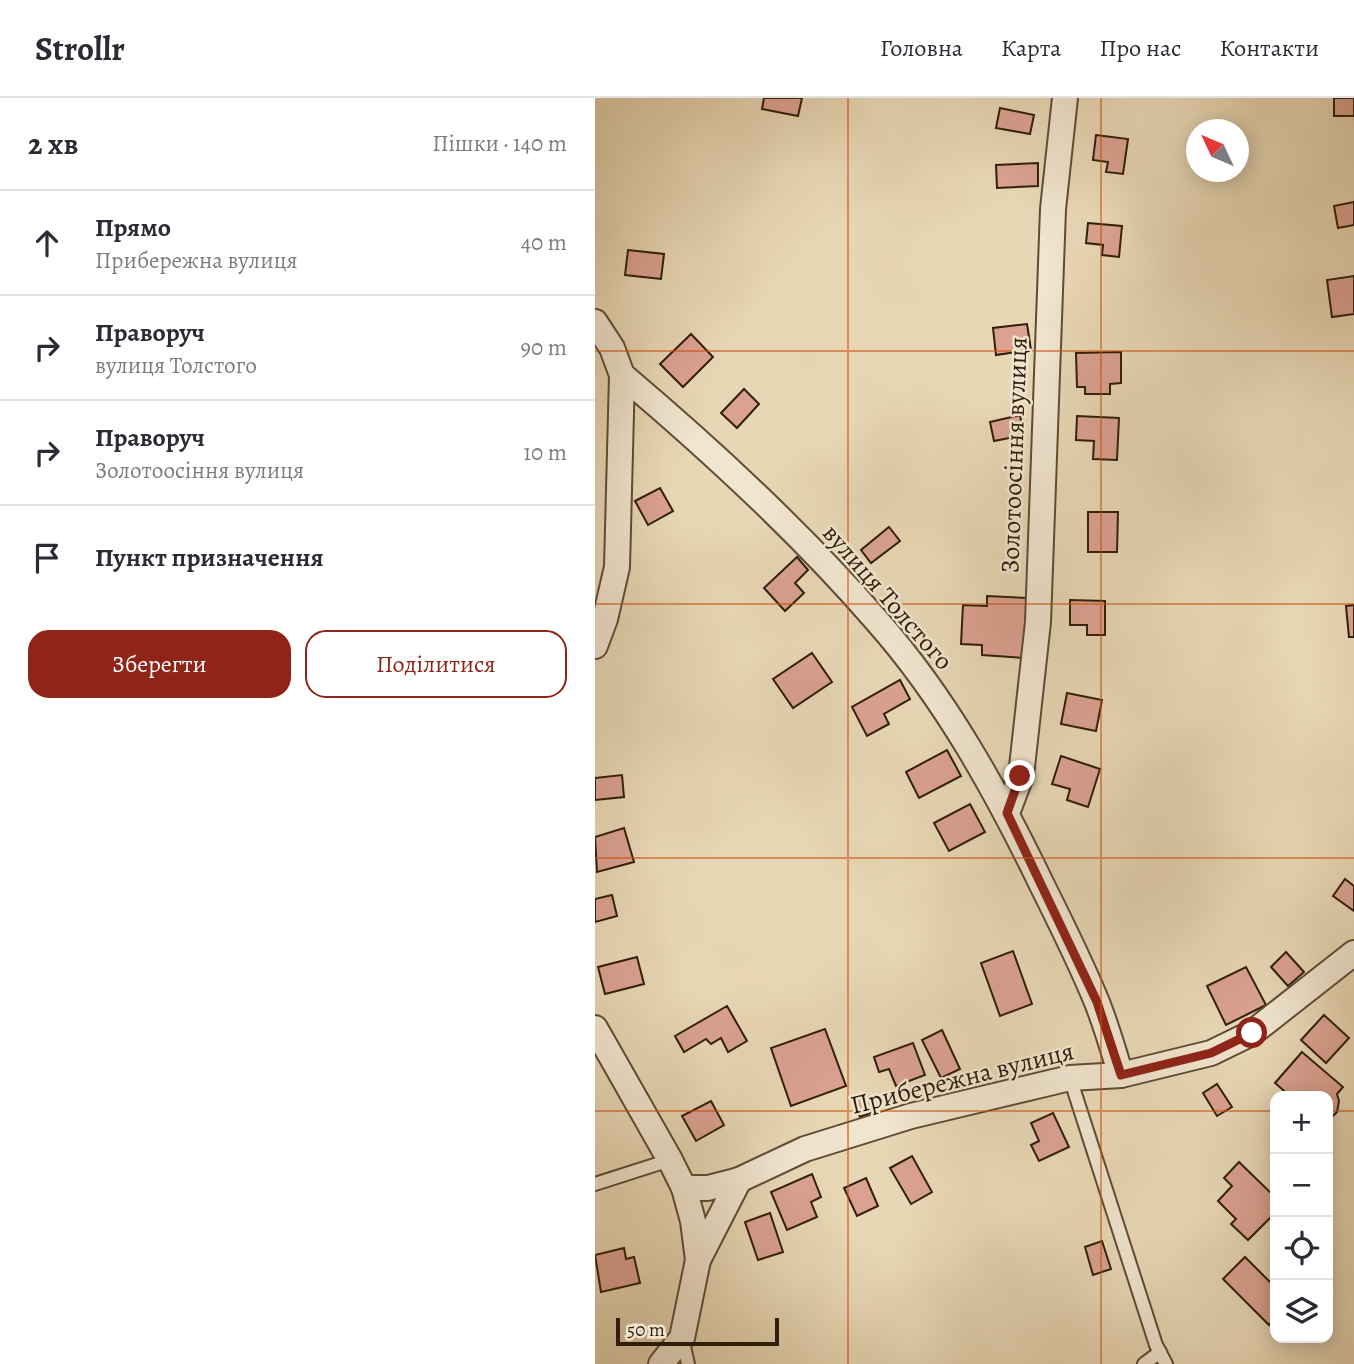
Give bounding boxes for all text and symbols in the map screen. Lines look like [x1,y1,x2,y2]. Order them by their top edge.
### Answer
text: Strollr [35,26,125,71]
text: Головна [880,32,963,64]
text: Карта [1001,32,1061,64]
text: Про нас [1099,32,1181,64]
text: Контакти [1219,32,1319,64]
north arrow [1186,119,1249,182]
text: 2 хв [28,124,78,164]
text: Пішки · 140 m [432,128,567,159]
text: Прямо [95,210,171,245]
icon: ahead [28,224,66,262]
text: 40 m [521,227,567,258]
text: Прибережна вулиця [95,245,298,276]
text: Праворуч [95,315,205,350]
icon: right [28,329,66,367]
text: 90 m [521,332,567,363]
street label: Золотоосіння вулиця [992,336,1036,574]
text: вулиця Толстого [95,350,257,381]
text: Праворуч [95,420,205,455]
icon: right [28,434,66,472]
text: 10 m [523,437,567,468]
text: Золотоосіння вулиця [95,455,304,486]
street label: вулиця Толстого [815,516,961,678]
icon: arrive [28,539,66,577]
text: Пункт призначення [95,540,324,575]
button: Зберегти [28,630,291,698]
button: Поділитися [305,630,567,698]
route end [1004,760,1035,791]
route start [1236,1017,1267,1048]
street label: Прибережна вулиця [847,1033,1077,1123]
map controls [1270,1091,1333,1343]
button: + [1270,1091,1333,1154]
button: − [1270,1154,1333,1217]
button: locate [1270,1217,1333,1280]
button: layers [1270,1280,1333,1343]
scale bar [616,1315,779,1347]
text: 50 m [627,1317,665,1343]

